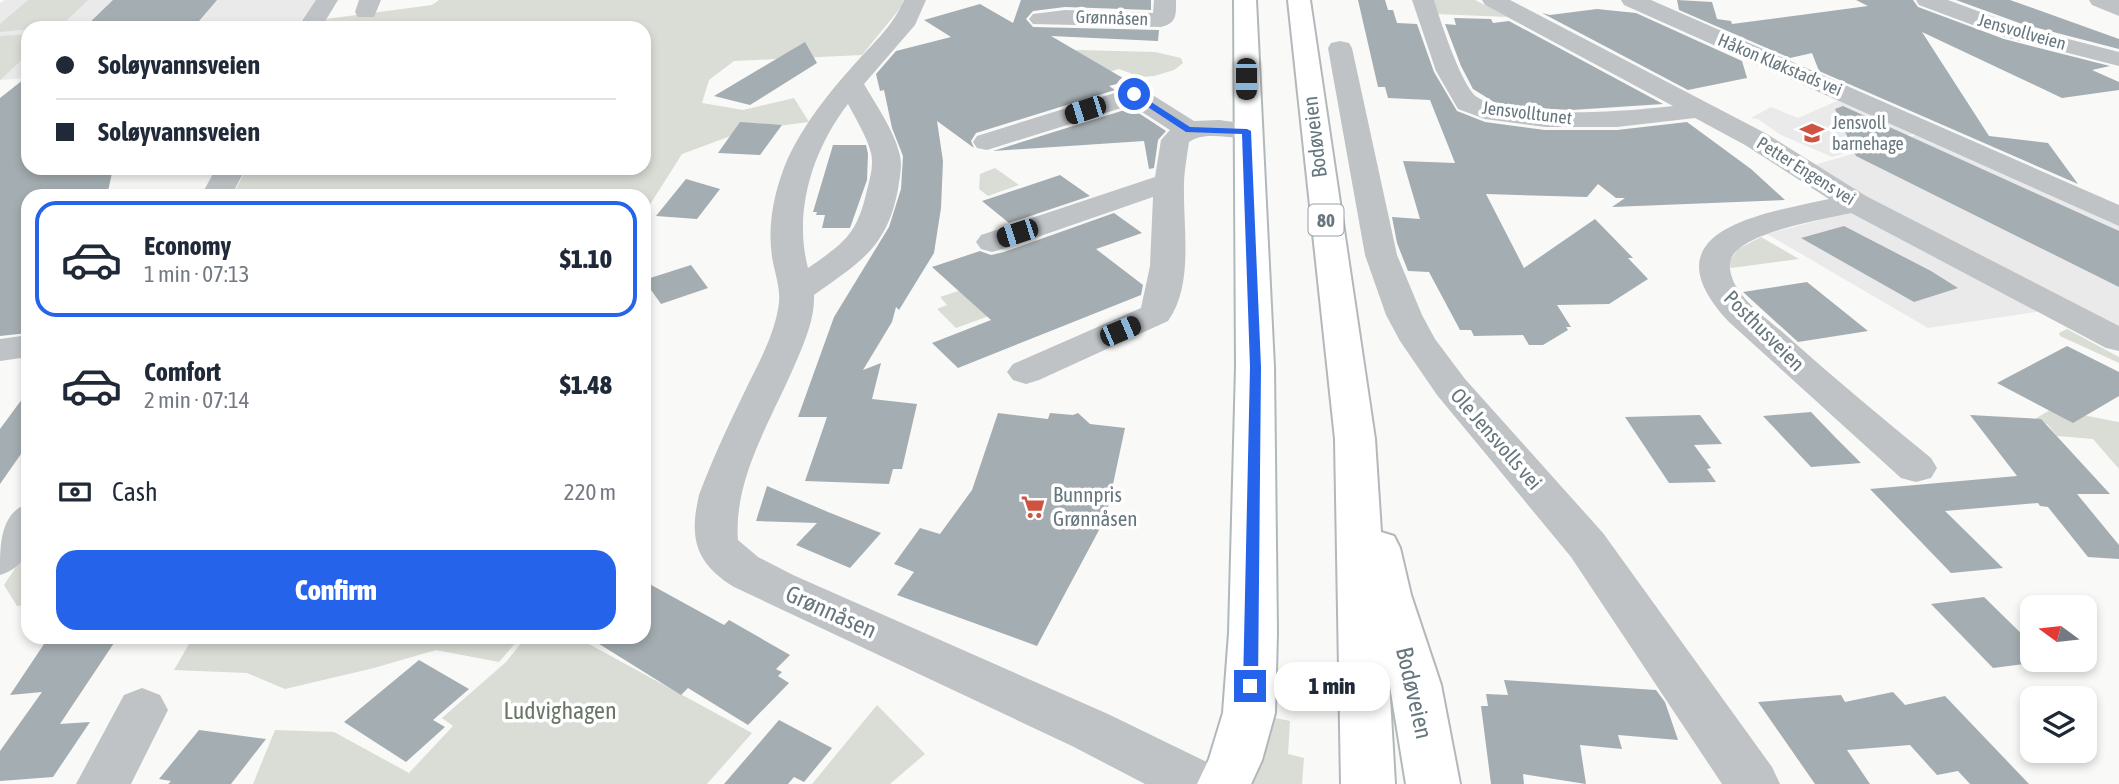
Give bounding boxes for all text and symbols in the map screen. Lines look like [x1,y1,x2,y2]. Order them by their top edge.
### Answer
street label: Grønnåsen [1075,6,1149,29]
street label: Jensvollveien [1976,9,2069,54]
street label: Håkon Kløkstads vei [1715,29,1845,100]
text: Soløyvannsveien [98,50,260,80]
car [1236,58,1257,100]
route start [1118,78,1150,110]
car [1062,94,1109,126]
street label: Bodøveien [1297,95,1331,179]
street label: Jensvolltunet [1481,97,1573,128]
place label: Jensvoll barnehage [1832,112,1904,154]
text: Soløyvannsveien [98,117,260,147]
school or university icon: Jensvoll barnehage [1798,119,1826,147]
street label: Petter Engens vei [1753,132,1859,209]
road number: 80 [1308,204,1344,235]
car [994,217,1041,249]
icon: car [60,228,123,291]
text: Economy [144,231,231,261]
text: $1.10 [560,244,612,274]
text: 1 min · 07:13 [144,261,250,287]
street label: Posthusveien [1720,285,1810,375]
car [1097,313,1144,349]
icon: car [60,354,123,417]
text: Comfort [144,357,221,387]
text: $1.48 [560,370,612,400]
street label: Ole Jensvolls vei [1446,383,1547,494]
text: 2 min · 07:14 [144,387,250,413]
icon: cash [56,473,94,511]
text: Cash [112,477,158,507]
text: 220 m [564,479,616,505]
place label: Bunnpris Grønnåsen [1053,482,1137,530]
supermarket icon: Bunnpris Grønnåsen [1019,493,1047,521]
button: Confirm [56,550,616,630]
street label: Grønnåsen [782,580,881,644]
north arrow [2020,595,2096,672]
map controls [2020,595,2097,763]
street label: Bodøveien [1391,644,1438,742]
callout: 1 min [1274,662,1390,710]
route end [1234,670,1266,702]
text: 1 min [1309,673,1355,699]
button: layers [2020,686,2097,763]
park label: Ludvighagen [503,697,617,724]

